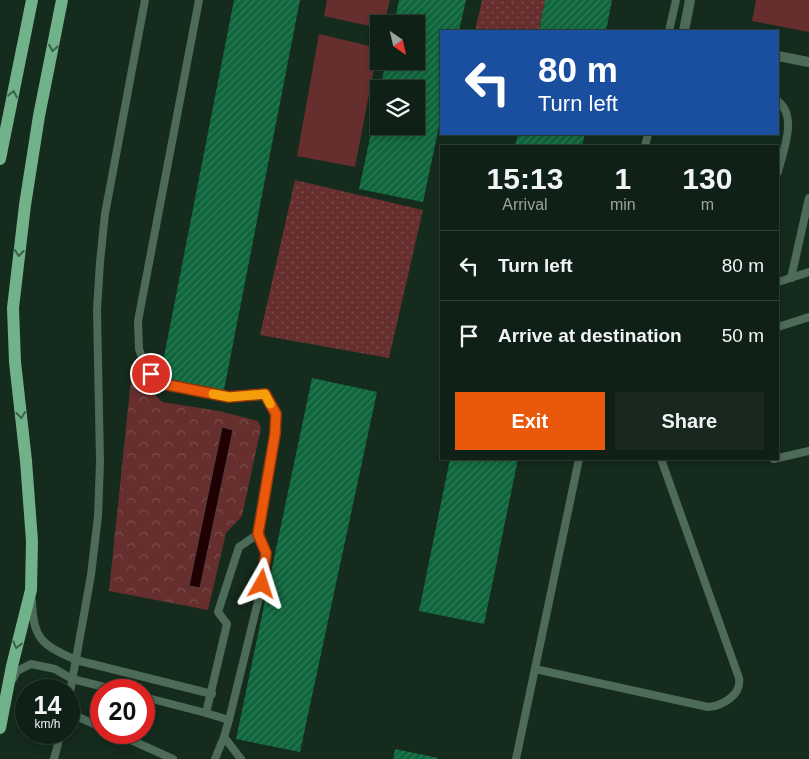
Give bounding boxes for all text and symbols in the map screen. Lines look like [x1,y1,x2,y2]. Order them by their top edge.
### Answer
north arrow [370,15,425,70]
map controls [370,15,425,135]
one-way arrow [48,43,58,52]
icon: left [455,50,520,115]
text: 80 m [538,50,618,89]
button: layers [370,80,425,135]
one-way arrow [7,90,17,99]
text: Turn left [538,91,618,116]
text: 15:13 [487,162,563,195]
text: 1 [614,162,631,195]
text: 130 [682,162,732,195]
text: Arrival [502,196,548,213]
text: min [610,196,636,213]
text: m [701,196,714,213]
one-way arrow [14,250,25,258]
icon: left [455,252,483,280]
text: Turn left [498,255,573,276]
text: 80 m [722,255,764,276]
icon: arrive [455,322,483,350]
text: Arrive at destination [498,325,682,346]
text: 50 m [722,325,764,346]
pin [130,353,172,395]
icon: arrive [137,360,165,388]
button: Exit [455,392,605,450]
button: Share [615,392,764,450]
one-way arrow [15,411,26,419]
position arrow [235,557,287,609]
one-way arrow [13,641,23,649]
speed limit sign: 20 [90,679,155,744]
text: 14 [34,691,61,719]
text: km/h [34,717,61,731]

